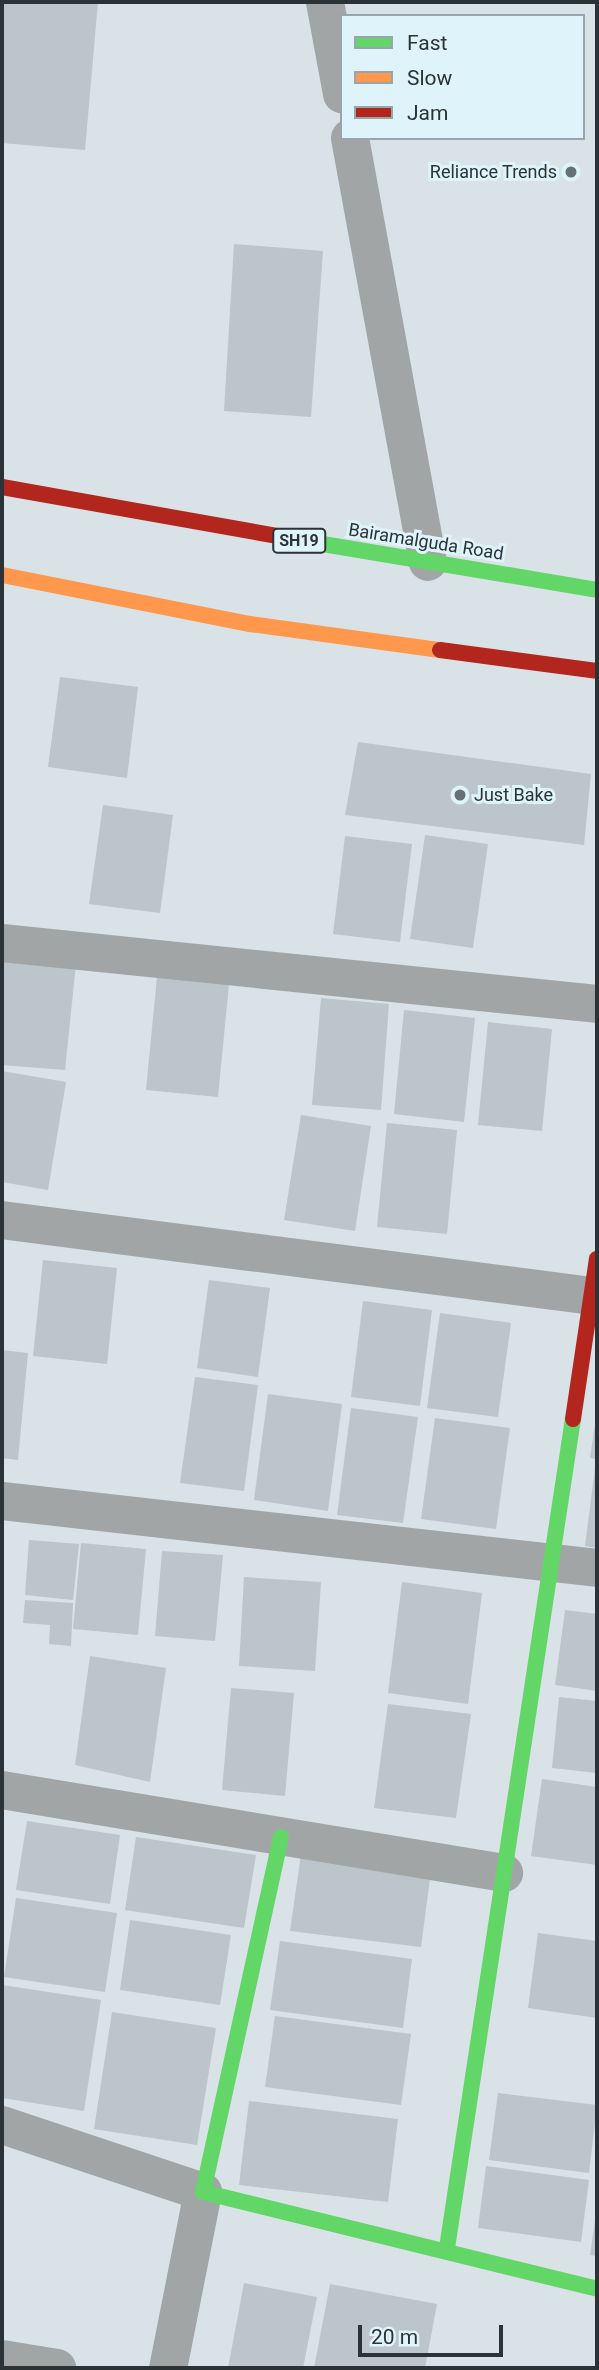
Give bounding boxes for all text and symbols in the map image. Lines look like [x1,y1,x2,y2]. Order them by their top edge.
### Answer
legend [340,14,585,140]
text: Fast [407,31,447,55]
text: Slow [407,66,452,90]
text: Jam [407,101,448,125]
place label: Reliance Trends [430,161,557,183]
marker: Reliance Trends [563,164,579,180]
street label: Bairamalguda Road [347,519,505,565]
road number: SH19 [271,528,327,554]
place label: Just Bake [474,784,553,806]
marker: Just Bake [452,787,468,803]
scale bar [361,2310,506,2354]
text: 20 m [371,2325,418,2349]

